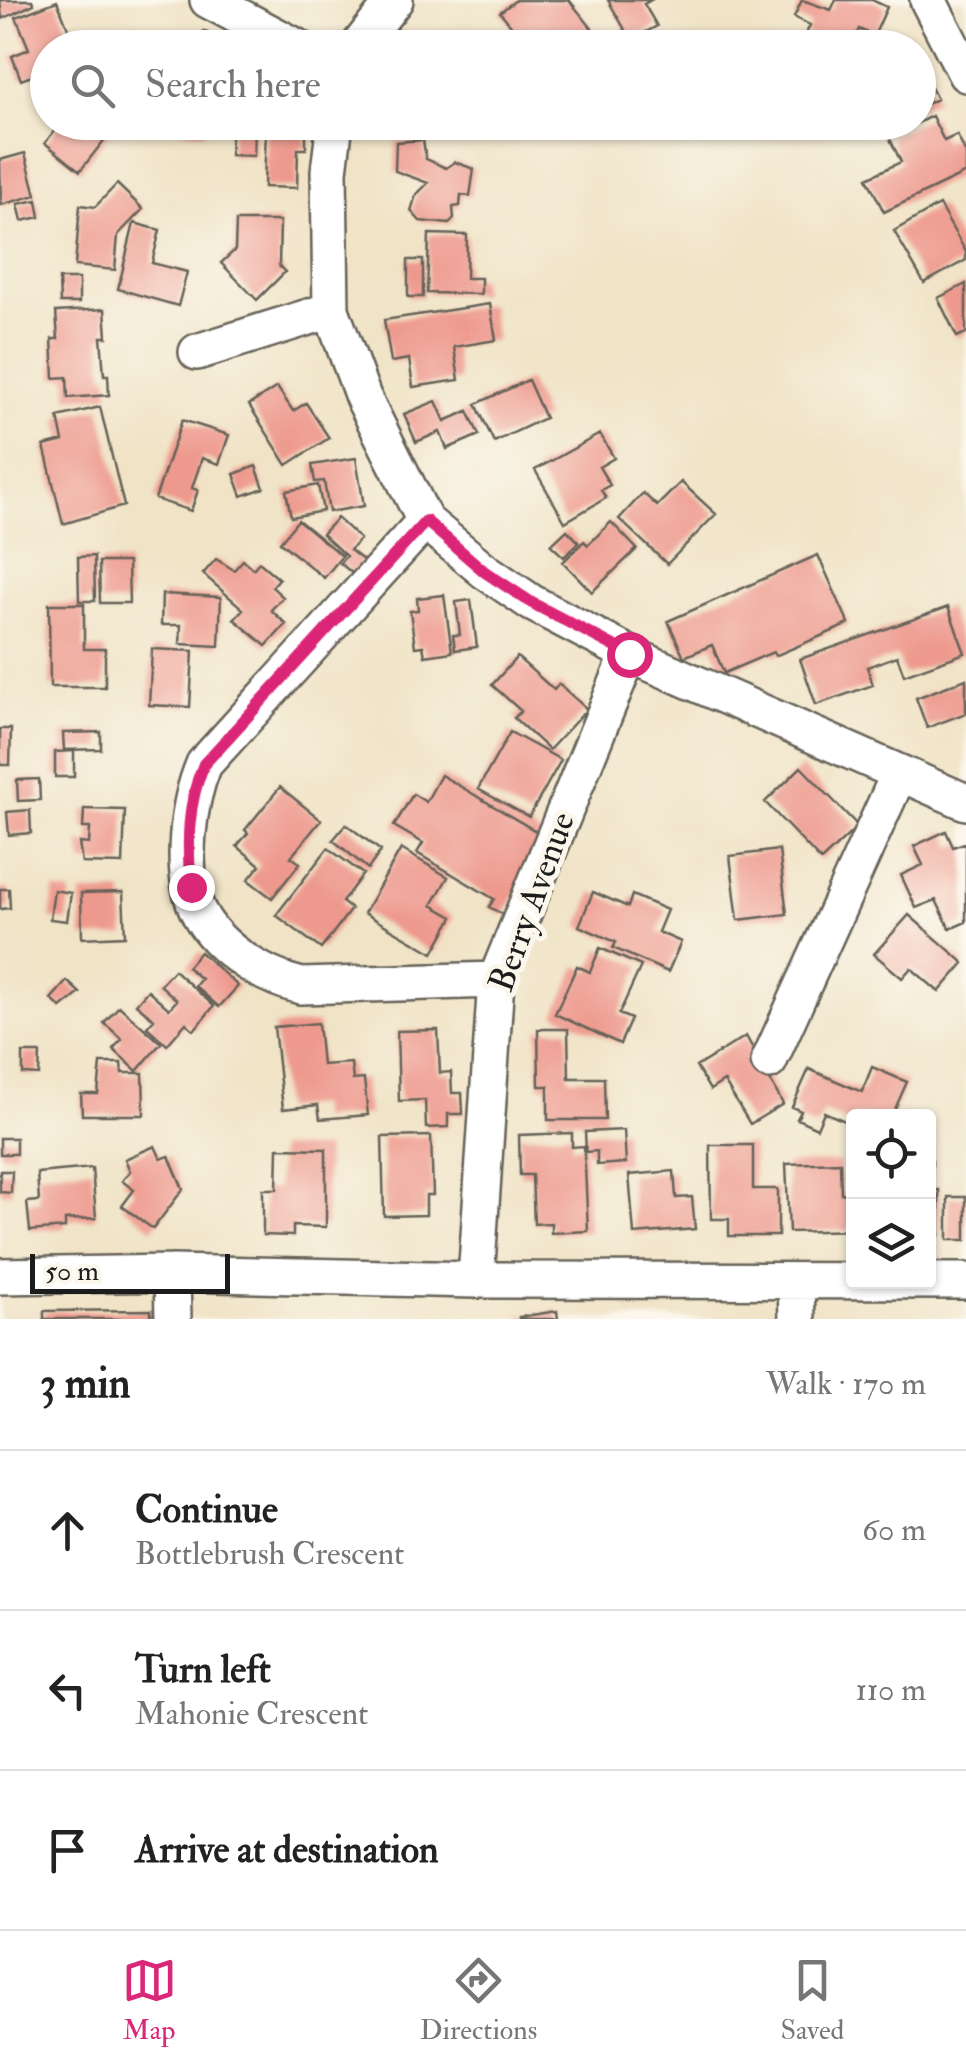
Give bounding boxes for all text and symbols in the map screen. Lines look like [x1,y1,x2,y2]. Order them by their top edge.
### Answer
search box [30,30,936,140]
icon: search [65,58,120,113]
text: Search here [145,61,321,109]
route start [607,632,653,678]
street label: Berry Avenue [479,806,585,998]
route end [169,865,215,911]
map controls [846,1109,936,1289]
button: locate [846,1109,936,1199]
button: layers [846,1199,936,1289]
scale bar [30,1249,230,1294]
text: 50 m [45,1254,99,1289]
text: 3 min [40,1358,130,1410]
text: Walk · 170 m [766,1364,926,1404]
text: Continue [135,1486,278,1534]
icon: ahead [40,1503,95,1558]
text: 60 m [862,1510,926,1550]
text: Bottlebrush Crescent [135,1534,404,1574]
text: Turn left [135,1646,271,1694]
icon: left [40,1663,95,1718]
text: 110 m [855,1670,926,1710]
text: Mahonie Crescent [135,1694,368,1734]
icon: arrive [40,1823,95,1878]
text: Arrive at destination [135,1826,439,1874]
tab: Map [122,1953,177,2048]
tab: Directions [420,1953,537,2048]
tab: Saved [780,1953,844,2048]

